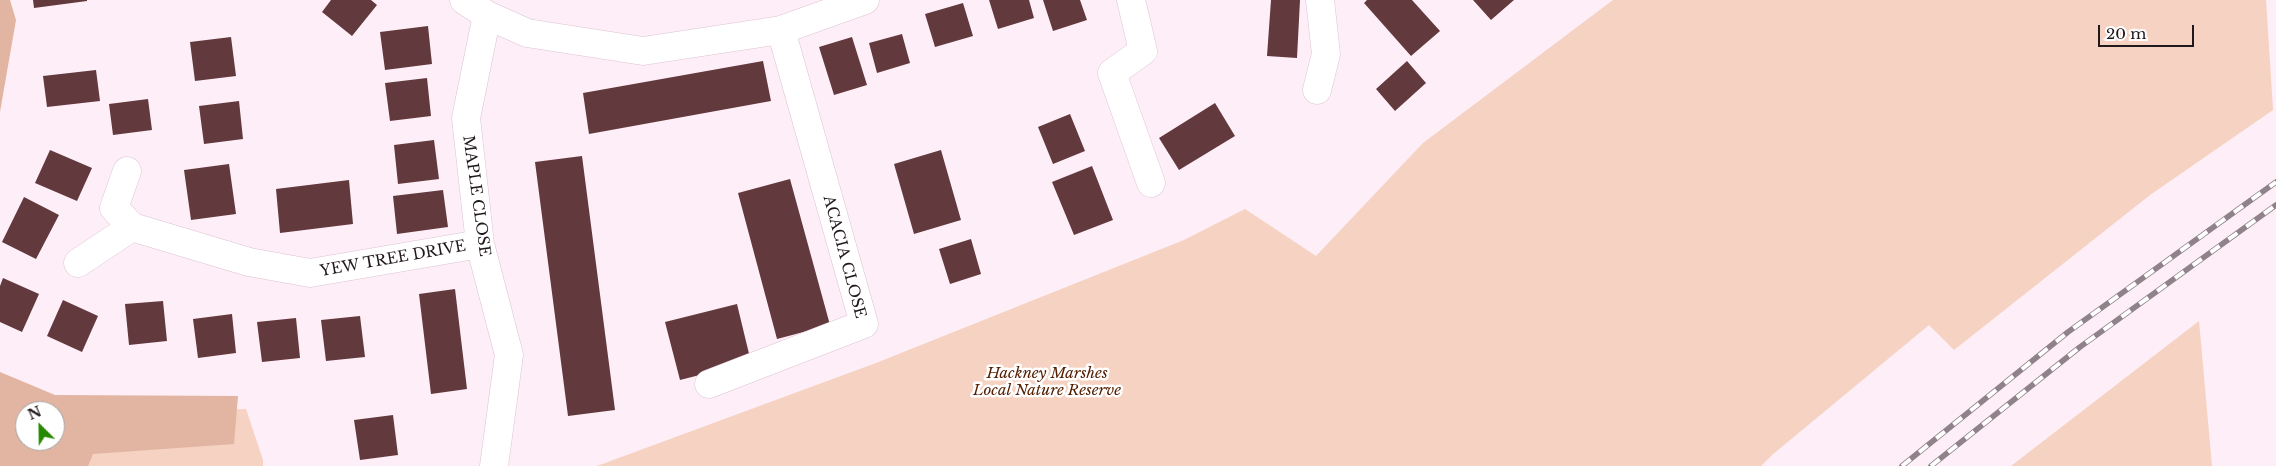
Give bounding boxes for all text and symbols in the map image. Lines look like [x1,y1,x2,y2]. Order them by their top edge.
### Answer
scale bar [2101,15,2197,47]
text: 20 m [2106,24,2146,43]
street label: MAPLE CLOSE [459,134,493,258]
street label: ACACIA CLOSE [819,194,869,320]
street label: YEW TREE DRIVE [319,237,467,281]
park label: Hackney Marshes Local Nature Reserve [973,365,1121,400]
north arrow [15,401,65,451]
text: N [25,402,44,424]

